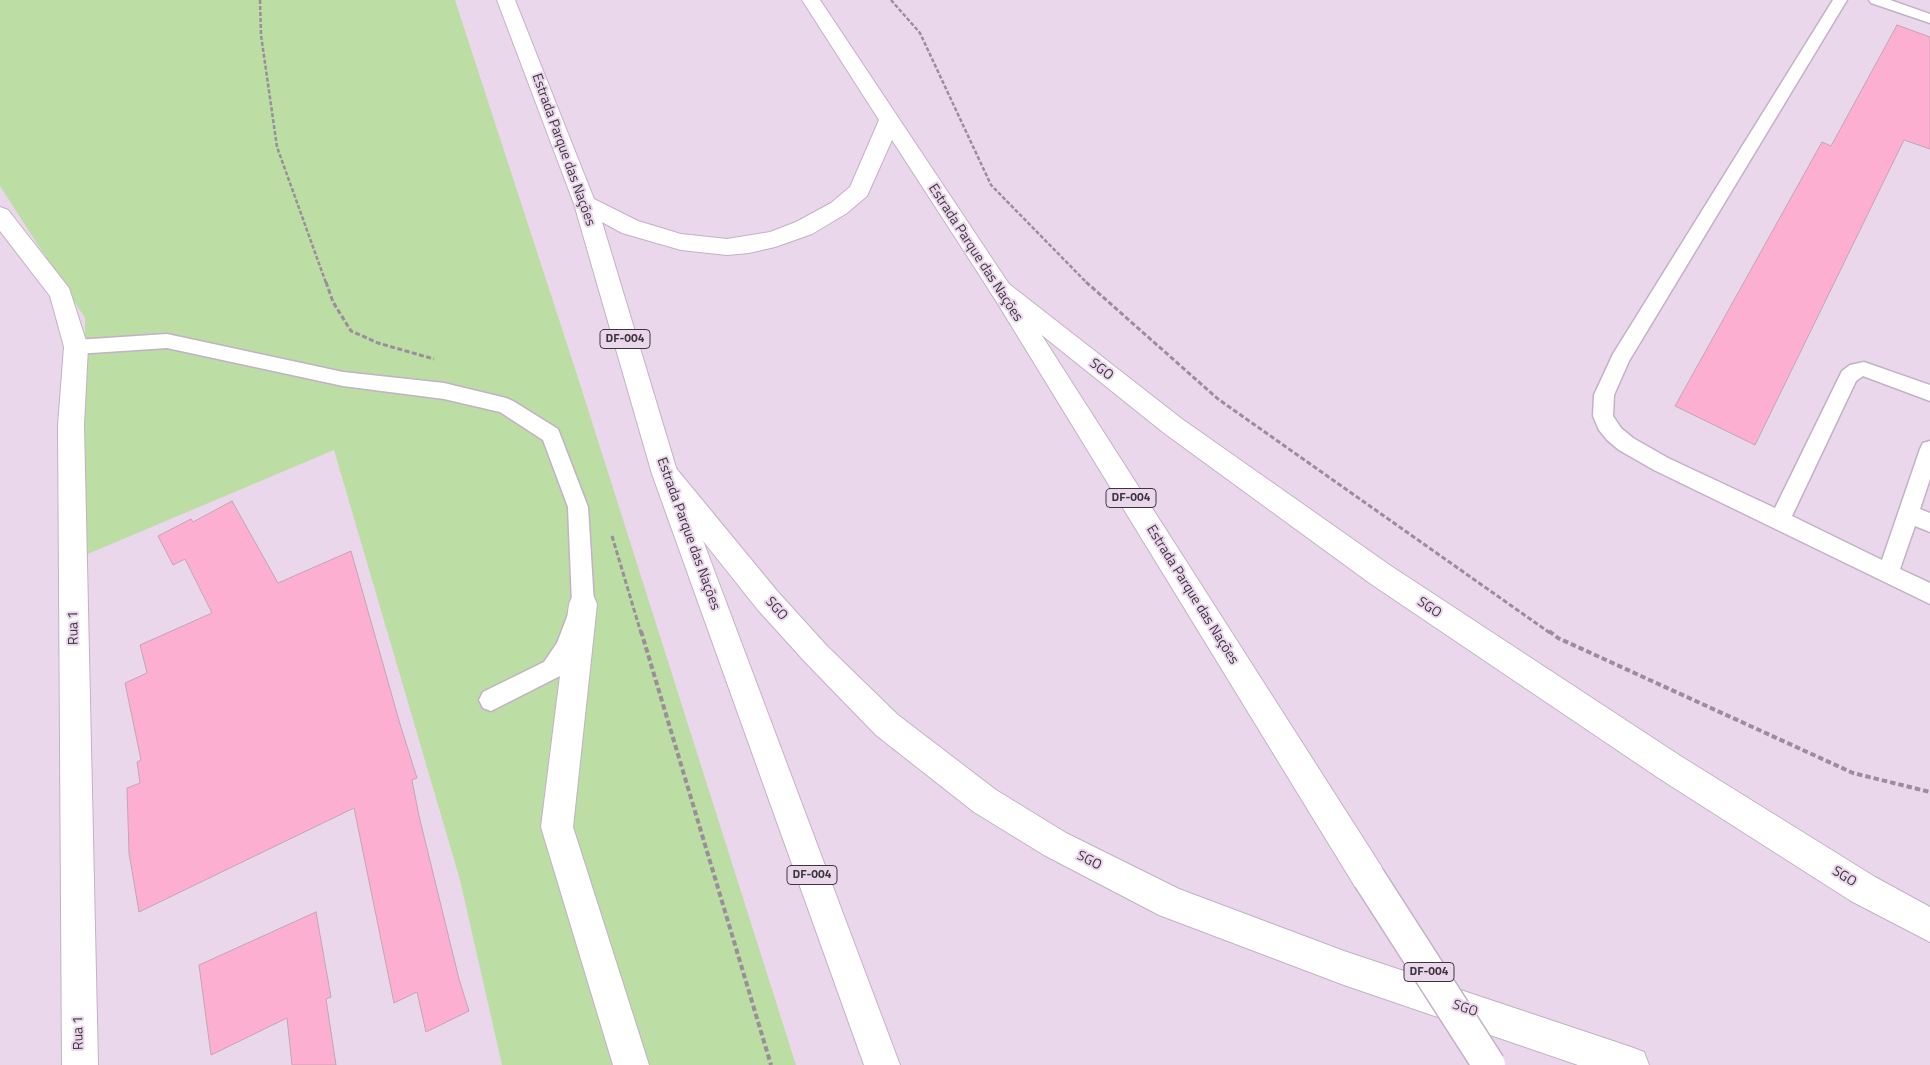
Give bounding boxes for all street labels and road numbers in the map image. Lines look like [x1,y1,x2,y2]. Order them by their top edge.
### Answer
street label: Estrada Parque das Nações [528,72,598,228]
street label: Estrada Parque das Nações [924,181,1026,325]
road number: DF-004 [600,329,650,348]
street label: SGO [1086,356,1116,384]
street label: Estrada Parque das Nações [653,456,723,612]
road number: DF-004 [1106,488,1156,508]
street label: Estrada Parque das Nações [1142,522,1242,668]
street label: SGO [761,594,791,624]
street label: SGO [1414,594,1444,622]
street label: Rua 1 [65,611,83,645]
street label: SGO [1074,848,1104,874]
street label: SGO [1829,863,1859,891]
road number: DF-004 [787,866,837,884]
road number: DF-004 [1404,962,1454,982]
street label: SGO [1450,997,1480,1021]
street label: Rua 1 [70,1016,88,1050]

